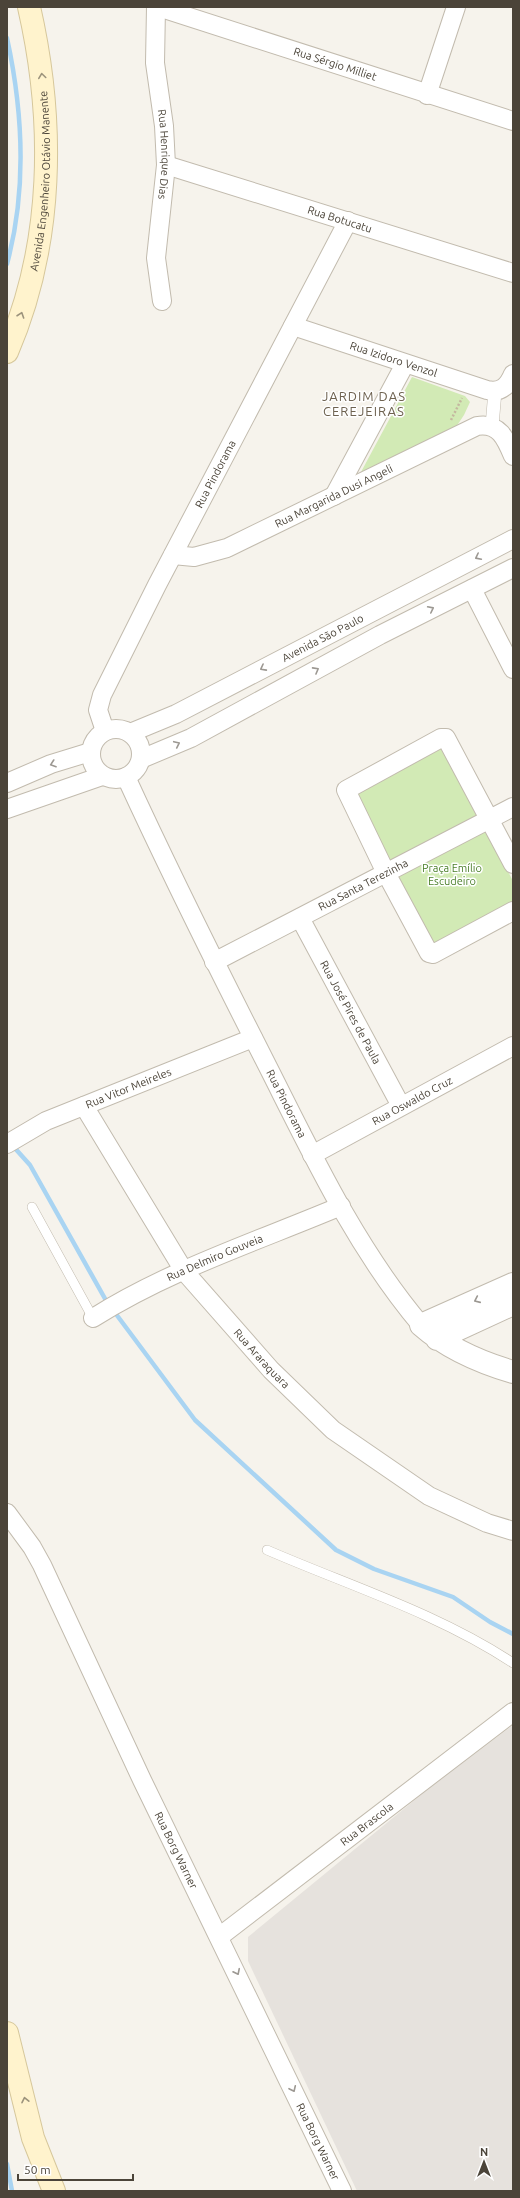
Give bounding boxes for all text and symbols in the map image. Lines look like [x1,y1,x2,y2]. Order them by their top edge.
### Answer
street label: Rua Sérgio Milliet [292,45,379,83]
one-way arrow [38,73,47,79]
street label: Avenida Engenheiro Otávio Manente [27,90,52,272]
street label: Rua Henrique Dias [156,108,172,200]
street label: Rua Botucatu [306,203,373,235]
one-way arrow [16,312,24,319]
street label: Rua Izidoro Venzol [349,339,439,379]
district label: JARDIM DAS CEREJEIRAS [322,389,406,418]
street label: Rua Pindorama [193,438,238,510]
street label: Rua Margarida Dusi Angeli [273,462,395,530]
one-way arrow [475,552,483,560]
one-way arrow [427,607,434,614]
street label: Avenida São Paulo [280,612,365,664]
one-way arrow [260,663,267,671]
one-way arrow [312,667,319,674]
one-way arrow [173,741,180,749]
one-way arrow [50,759,57,768]
street label: Rua Santa Terezinha [316,856,410,913]
park label: Praça Emílio Escudeiro [422,862,482,887]
street label: Rua José Pires de Paula [318,959,383,1066]
street label: Rua Vitor Meireles [84,1065,173,1111]
street label: Rua Pindorama [264,1068,309,1140]
street label: Rua Oswaldo Cruz [370,1074,454,1127]
street label: Rua Delmiro Gouveia [165,1232,264,1283]
one-way arrow [474,1295,482,1303]
street label: Rua Araraquara [232,1326,292,1391]
street label: Rua Brascola [338,1800,395,1848]
street label: Rua Borg Warner [152,1810,200,1891]
one-way arrow [232,1967,240,1975]
one-way arrow [288,2084,296,2092]
one-way arrow [21,2097,29,2103]
street label: Rua Borg Warner [294,2101,342,2183]
north arrow [464,2142,504,2182]
text: N [480,2146,488,2158]
scale bar [18,2156,133,2182]
text: 50 m [24,2163,51,2176]

